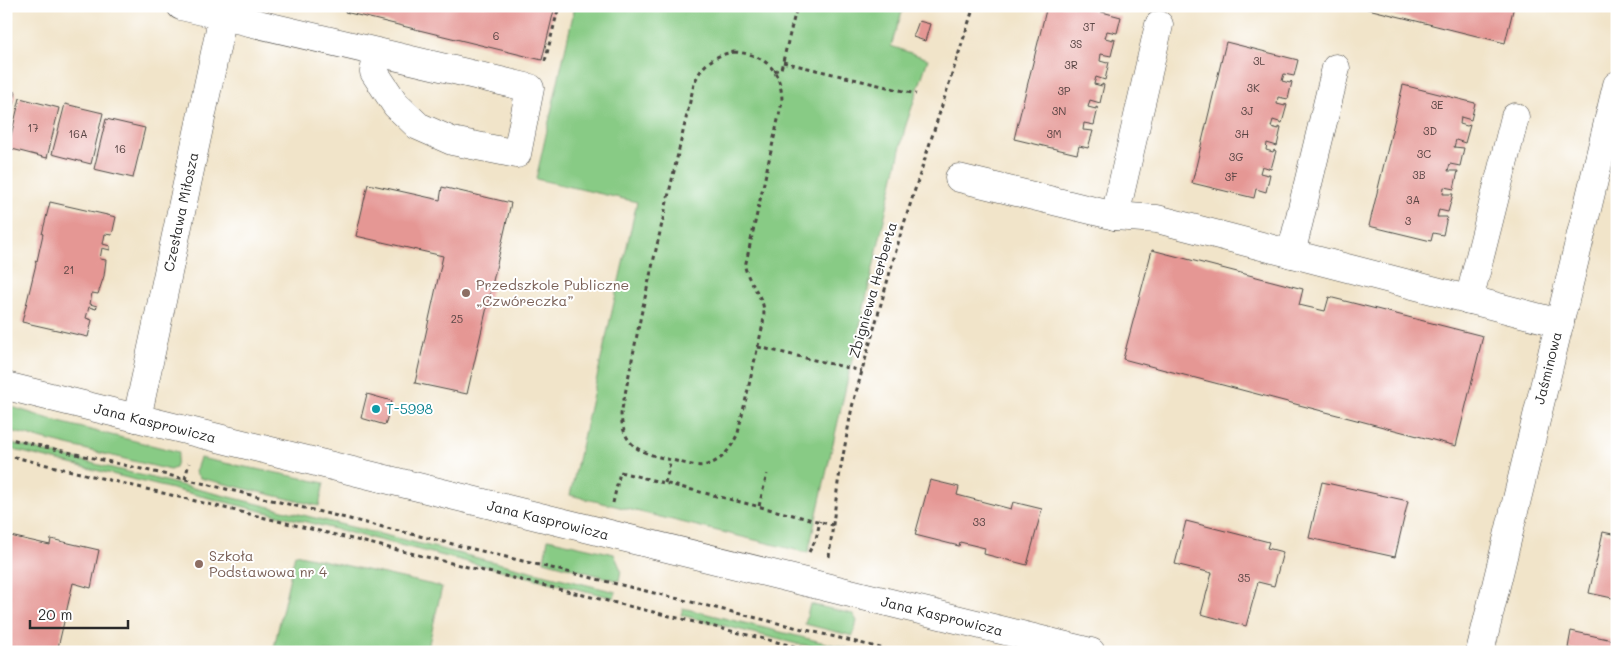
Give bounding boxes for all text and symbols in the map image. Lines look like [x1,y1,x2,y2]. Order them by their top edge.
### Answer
house number: 3T [1083,19,1095,34]
house number: 6 [493,28,499,43]
house number: 3S [1070,36,1082,51]
house number: 3L [1253,53,1265,68]
house number: 3R [1064,57,1078,72]
house number: 3K [1246,80,1260,95]
house number: 3P [1057,83,1071,98]
house number: 3E [1431,97,1443,112]
house number: 3N [1052,103,1066,118]
house number: 3J [1241,103,1253,118]
house number: 17 [27,120,39,135]
house number: 3D [1423,123,1437,138]
house number: 16A [68,126,88,141]
house number: 3M [1046,126,1062,141]
house number: 3H [1235,126,1249,141]
house number: 16 [114,141,126,156]
house number: 3C [1417,146,1431,161]
house number: 3G [1229,149,1243,164]
street label: Czesława Miłosza [159,150,202,273]
house number: 3B [1412,167,1426,182]
house number: 3F [1225,169,1237,184]
house number: 3A [1406,192,1420,207]
house number: 3 [1405,213,1412,228]
street label: Zbigniewa Herberta [844,220,901,360]
house number: 21 [63,262,75,277]
place label: Przedszkole Publiczne „Czwóreczka” [476,275,629,310]
marker: Przedszkole Publiczne „Czwóreczka” [460,287,472,299]
house number: 25 [451,311,463,326]
street label: Jaśminowa [1529,330,1566,406]
street label: Jana Kasprowicza [92,398,218,447]
place label: T-5998 [386,399,433,418]
marker: T-5998 [370,403,382,415]
street label: Jana Kasprowicza [485,495,611,544]
house number: 33 [973,514,986,529]
place label: Szkoła Podstawowa nr 4 [209,546,328,581]
marker: Szkoła Podstawowa nr 4 [193,558,205,570]
house number: 35 [1238,570,1250,585]
street label: Jana Kasprowicza [879,591,1005,640]
scale bar [30,598,128,630]
text: 20 m [38,604,72,624]

